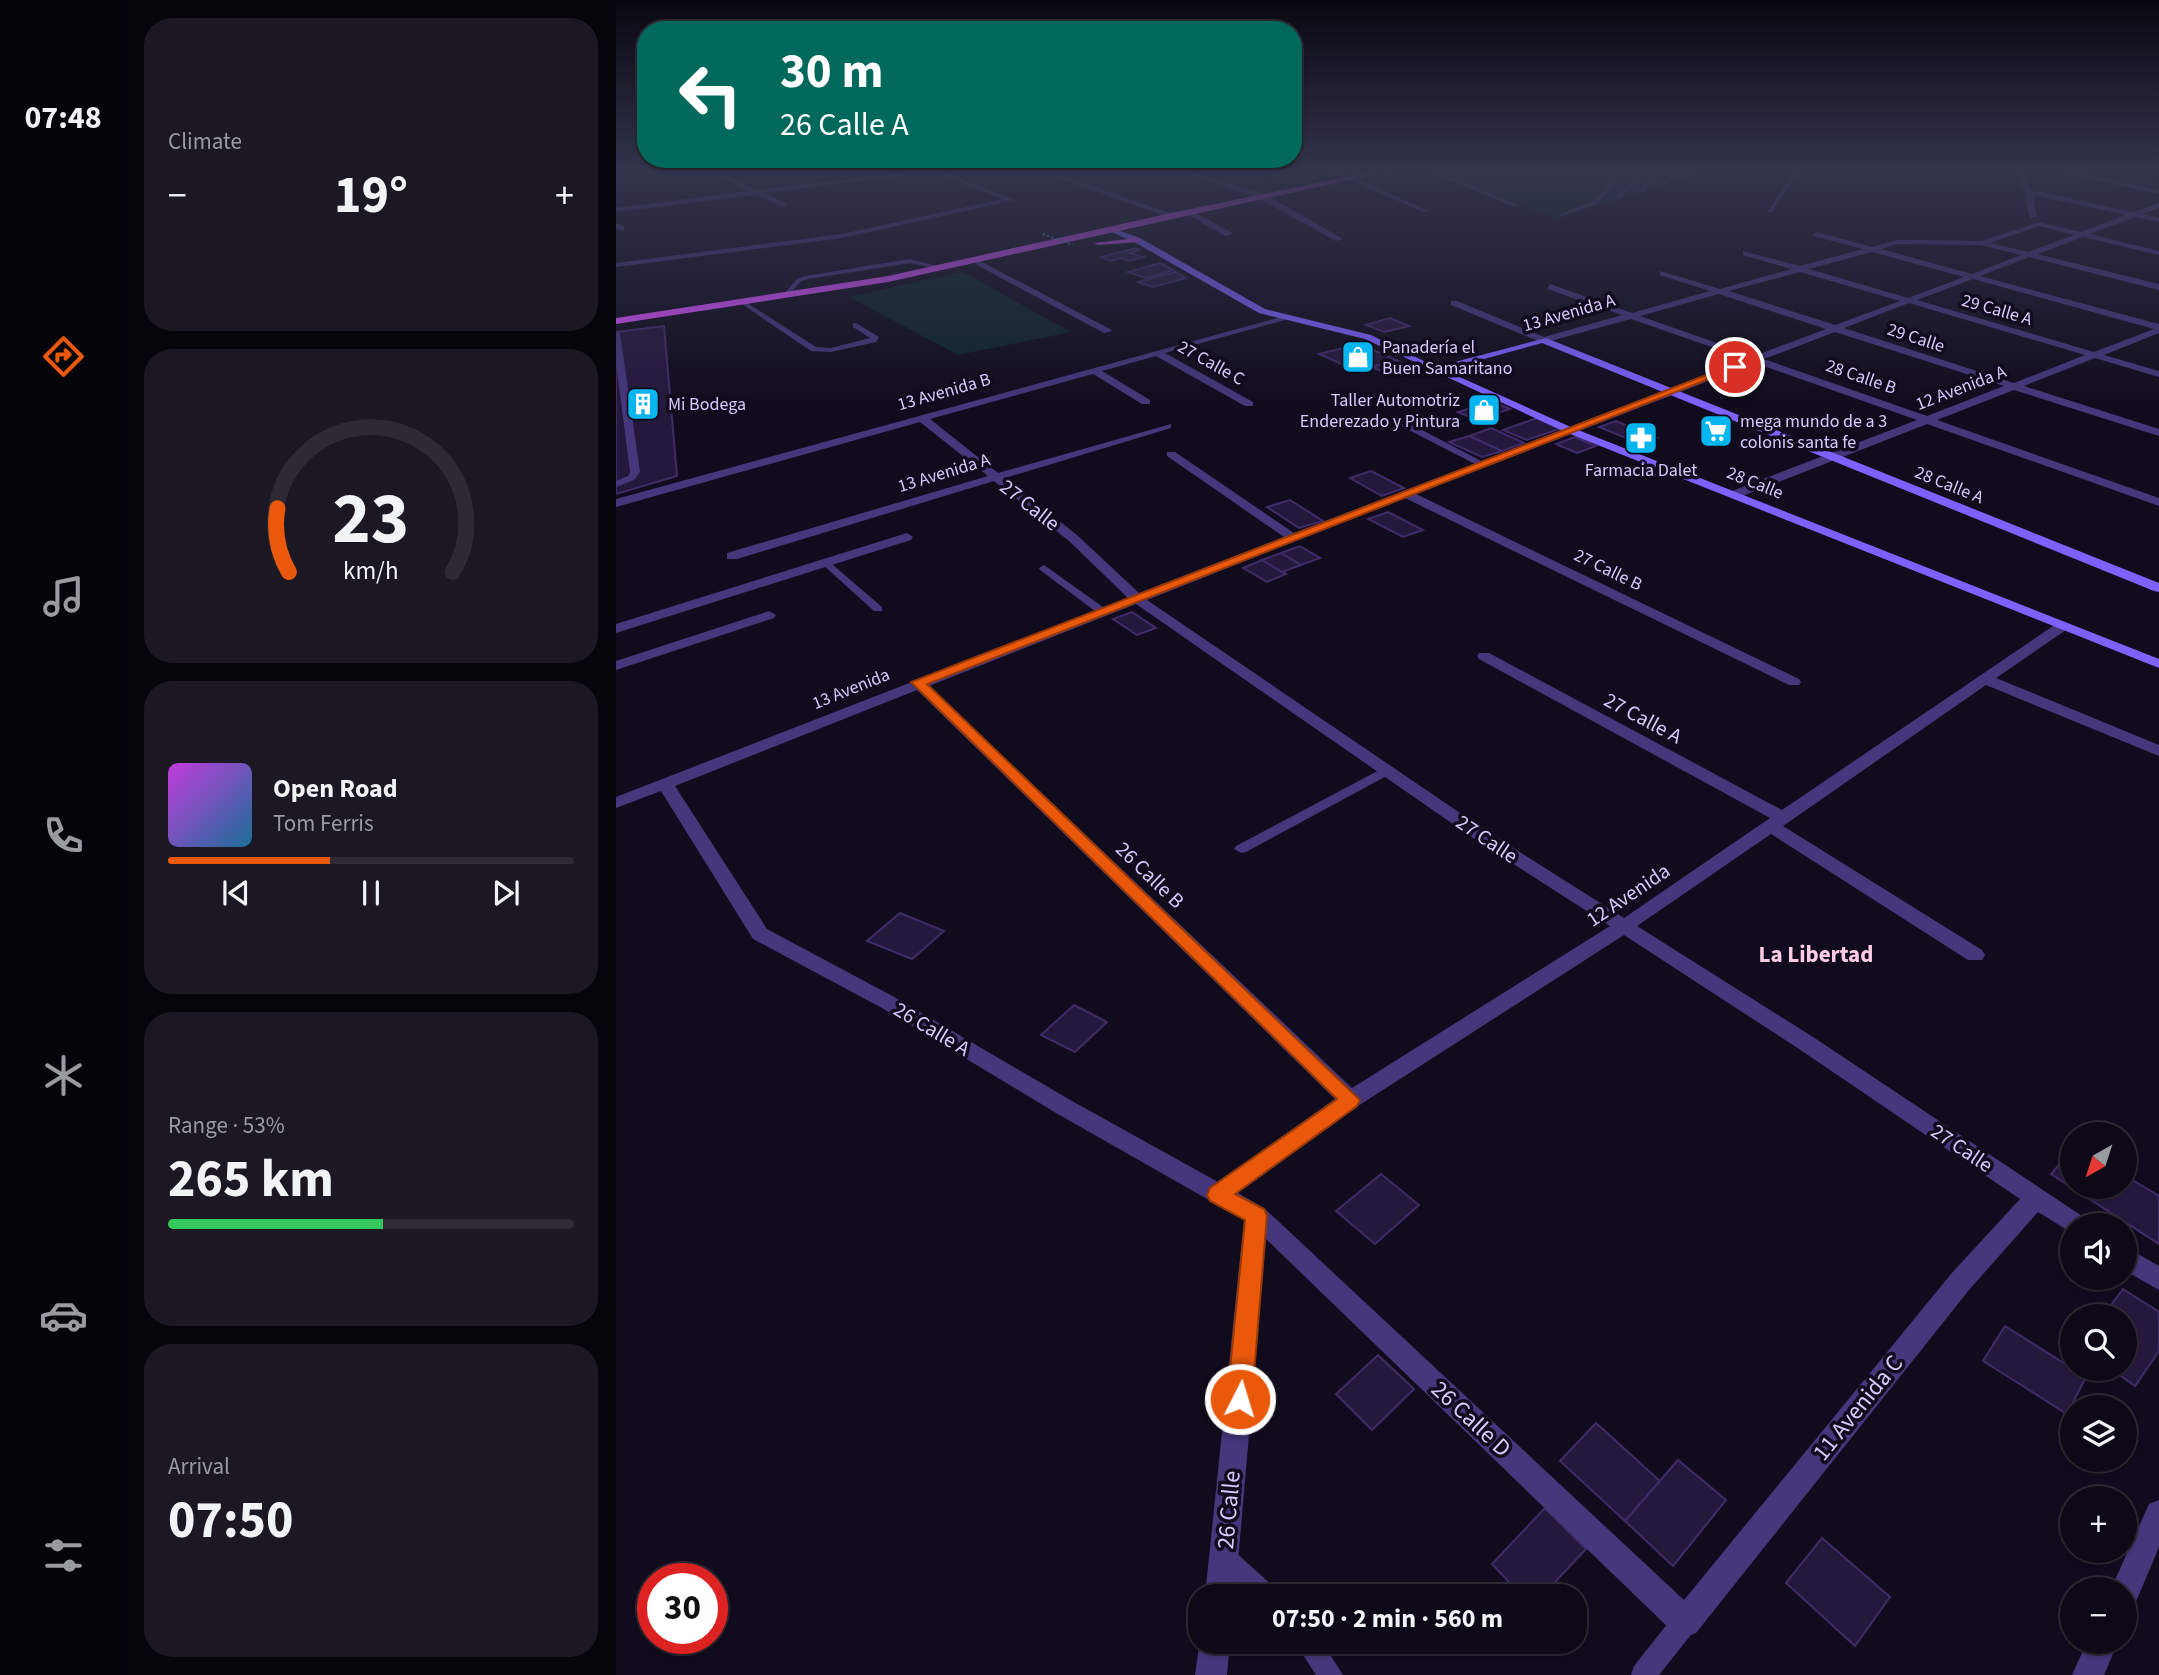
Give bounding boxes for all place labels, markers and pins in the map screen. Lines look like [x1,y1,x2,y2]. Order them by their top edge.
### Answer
place label: Panadería el Buen Samaritano [1382,335,1512,381]
pin [1705,337,1765,397]
shop icon: Panadería el Buen Samaritano [1339,338,1377,376]
building icon: Mi Bodega [624,385,662,423]
place label: Taller Automotriz Enderezado y Pintura [1300,388,1460,434]
shop icon: Taller Automotriz Enderezado y Pintura [1465,391,1503,429]
place label: Mi Bodega [668,392,746,417]
place label: mega mundo de a 3 colonis santa fe [1740,409,1887,455]
supermarket icon: mega mundo de a 3 colonis santa fe [1697,412,1735,450]
pharmacy icon: Farmacia Dalet [1622,419,1660,457]
place label: Farmacia Dalet [1585,458,1697,483]

